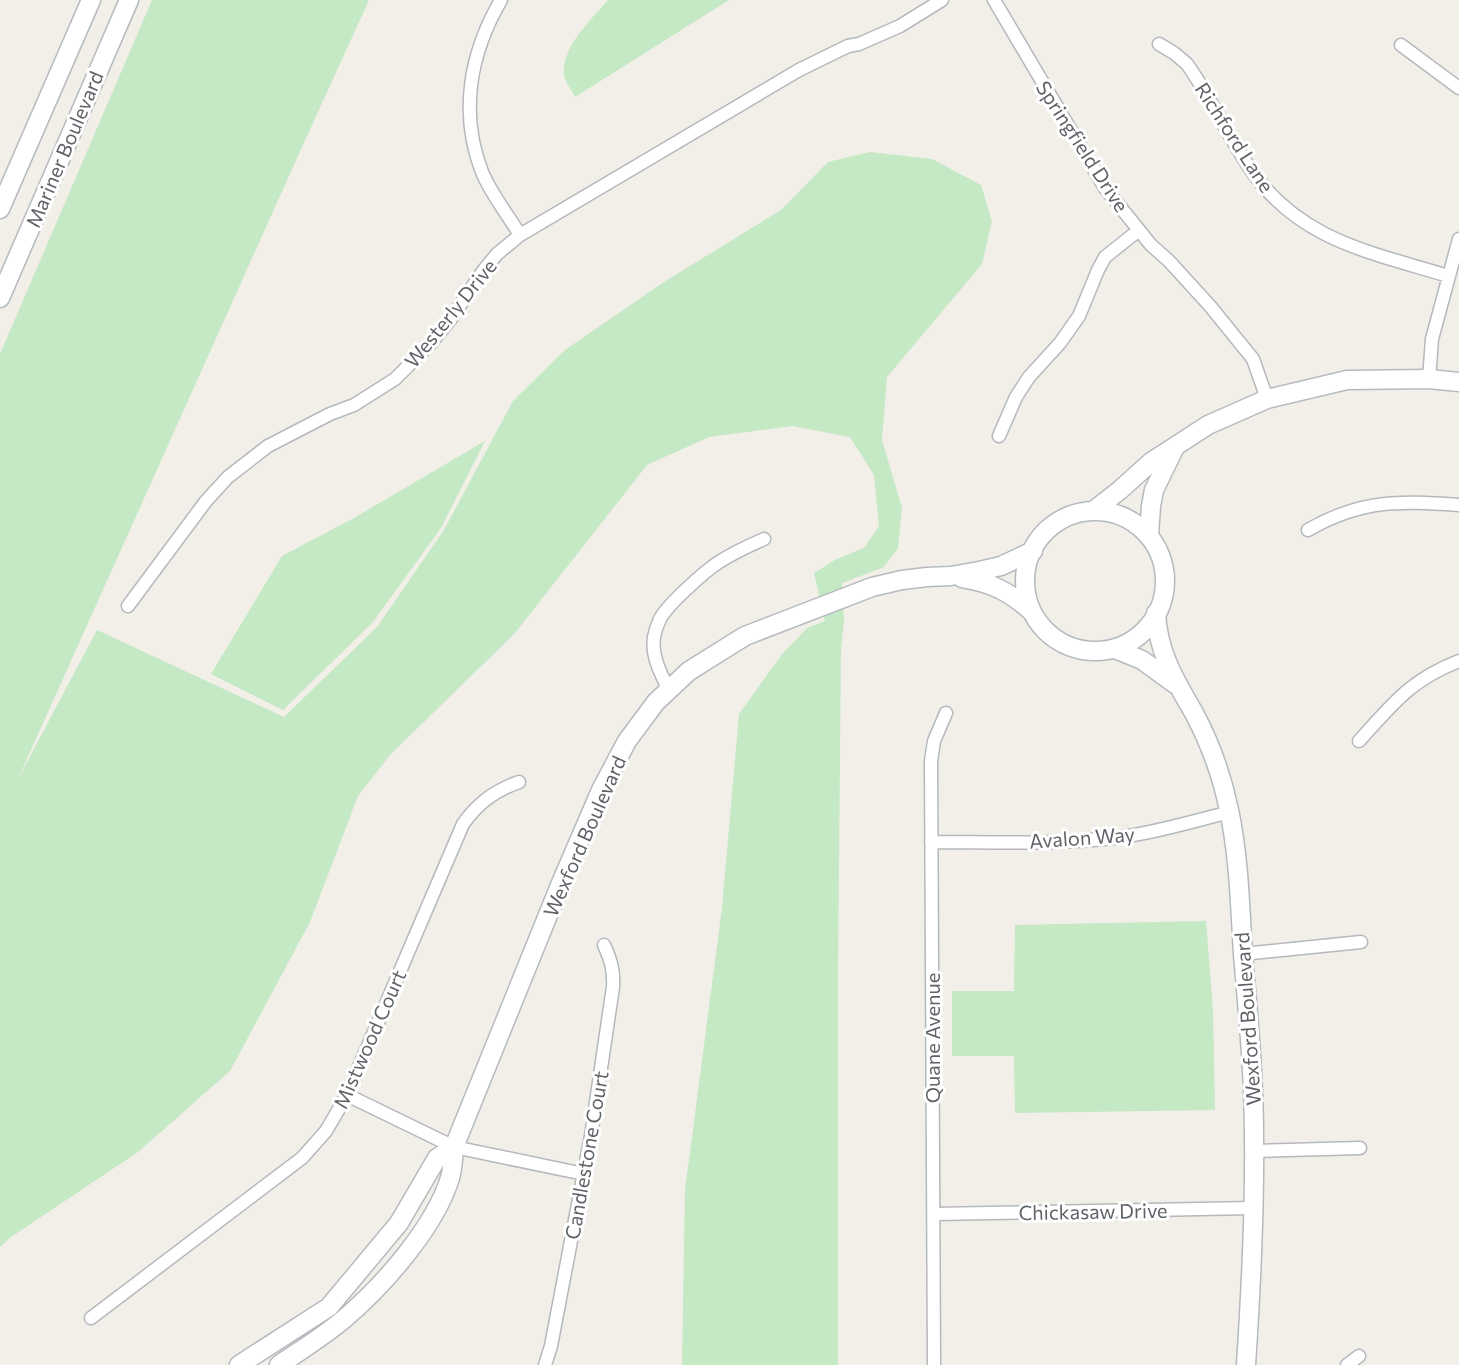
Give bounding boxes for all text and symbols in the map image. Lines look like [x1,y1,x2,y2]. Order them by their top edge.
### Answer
street label: Mariner Boulevard [20,67,108,231]
street label: Springfield Drive [1032,76,1134,216]
street label: Richford Lane [1191,78,1279,196]
street label: Westerly Drive [399,254,501,372]
street label: Wexford Boulevard [538,752,630,920]
street label: Avalon Way [1028,821,1136,853]
street label: Wexford Boulevard [1229,932,1265,1106]
street label: Mistwood Court [328,966,410,1112]
street label: Quane Avenue [920,973,944,1103]
street label: Candlestone Court [559,1069,613,1241]
street label: Chickasaw Drive [1018,1198,1168,1224]

